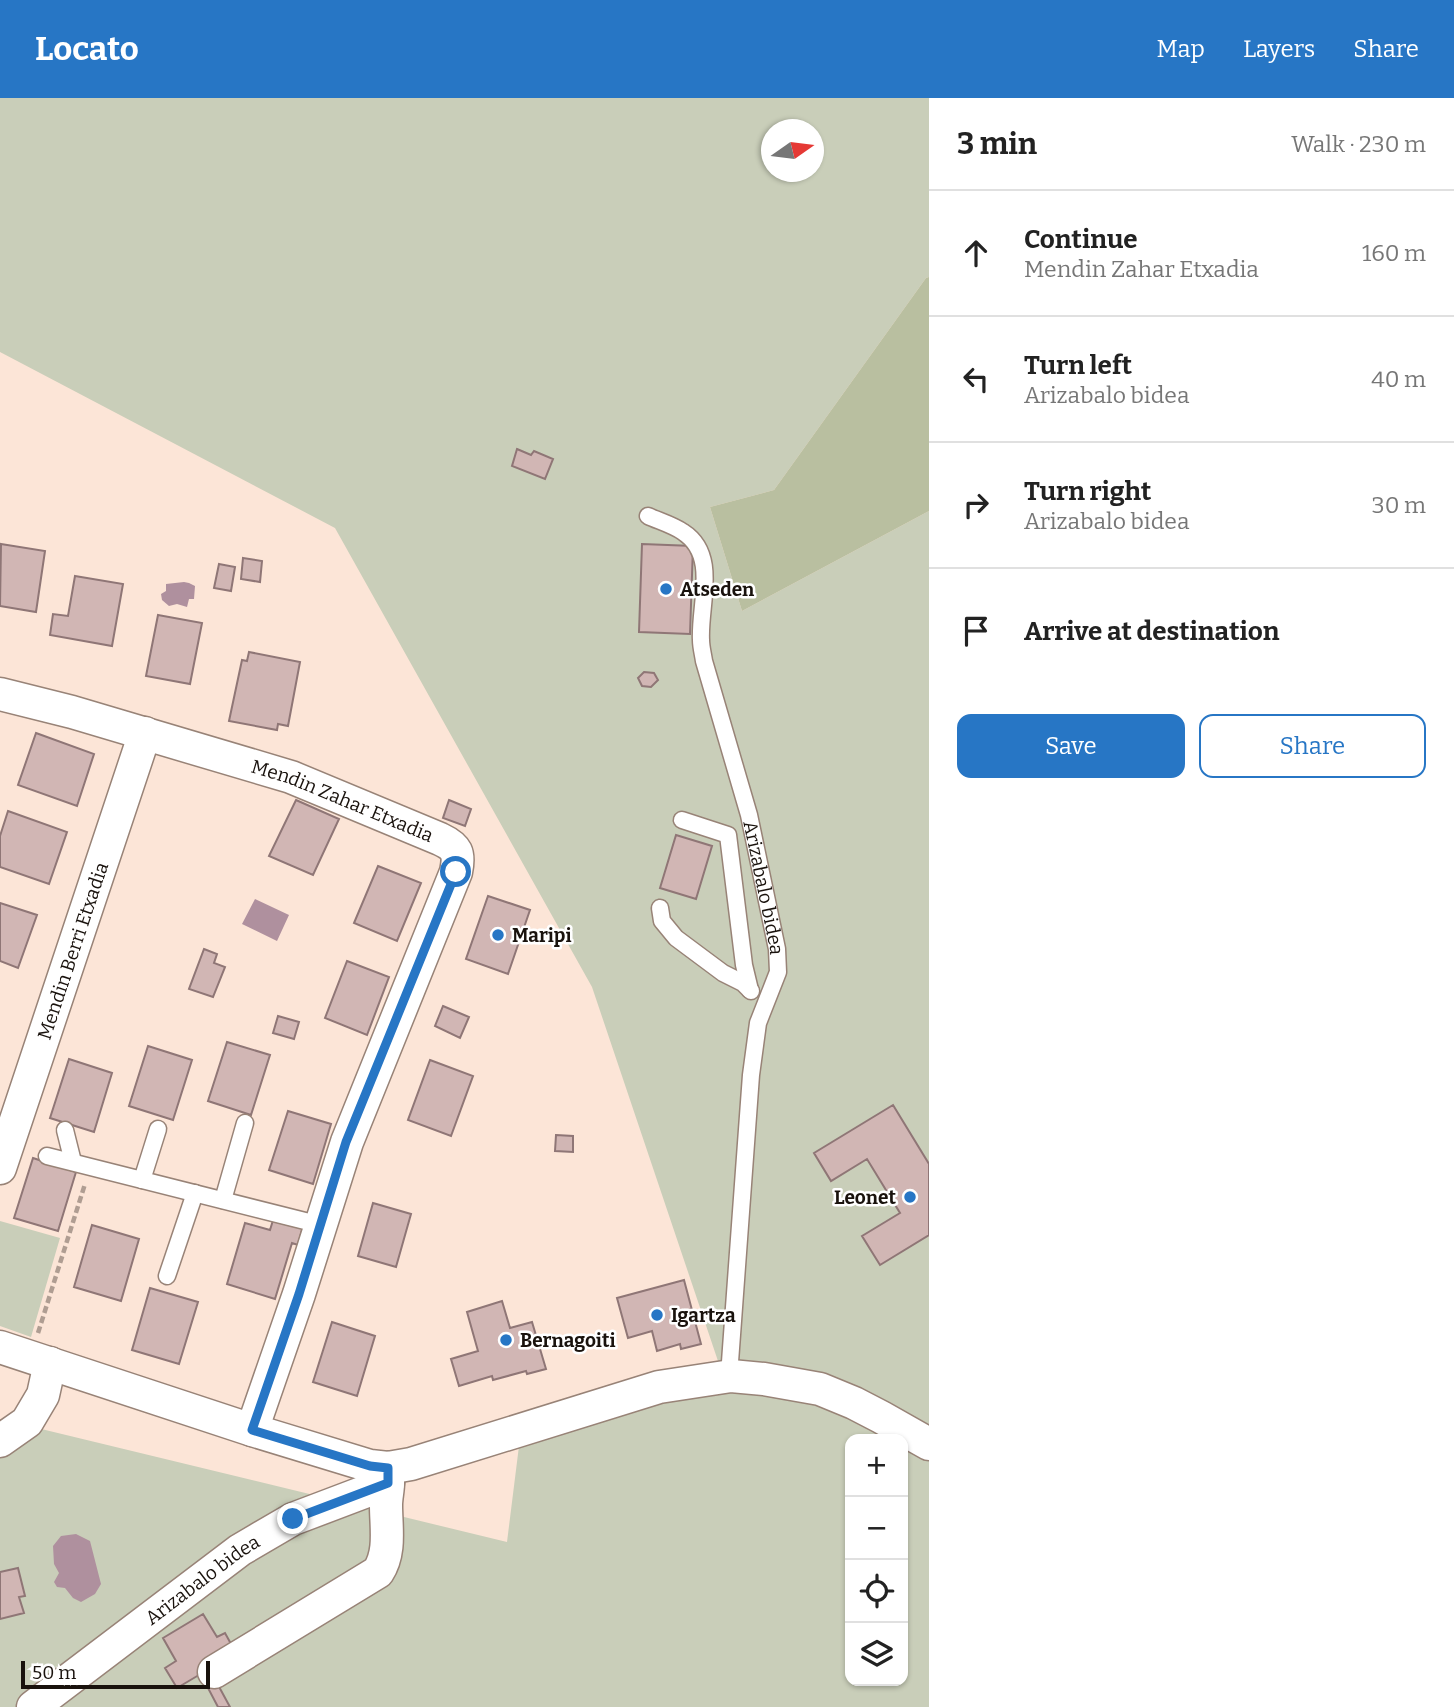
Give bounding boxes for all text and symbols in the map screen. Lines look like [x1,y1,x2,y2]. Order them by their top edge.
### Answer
text: Locato [35,29,139,69]
text: Map [1157,35,1205,63]
text: Layers [1243,35,1315,63]
text: Share [1353,35,1419,63]
north arrow [761,119,824,182]
text: 3 min [957,126,1037,162]
text: Walk · 230 m [1291,130,1426,158]
text: Continue [1024,224,1138,255]
icon: ahead [957,234,995,272]
text: 160 m [1362,239,1426,267]
text: Mendin Zahar Etxadia [1024,255,1259,283]
text: Turn left [1024,350,1132,381]
icon: left [957,360,995,398]
text: 40 m [1371,365,1426,393]
text: Arizabalo bidea [1024,381,1190,409]
text: Turn right [1024,476,1151,507]
icon: right [957,486,995,524]
text: 30 m [1372,491,1426,519]
text: Arizabalo bidea [1024,507,1190,535]
place label: Atseden [680,578,755,601]
marker: Atseden [658,581,674,597]
icon: arrive [957,612,995,650]
text: Arrive at destination [1024,616,1279,647]
button: Save [957,714,1185,778]
button: Share [1199,714,1426,778]
street label: Mendin Zahar Etxadia [249,755,437,847]
street label: Arizabalo bidea [738,819,788,956]
route start [440,856,471,887]
street label: Mendin Berri Etxadia [33,859,113,1043]
place label: Maripi [512,924,571,947]
marker: Maripi [490,927,506,943]
place label: Leonet [834,1186,896,1209]
marker: Leonet [902,1189,918,1205]
place label: Igartza [671,1304,736,1327]
marker: Igartza [649,1307,665,1323]
place label: Bernagoiti [520,1329,615,1352]
marker: Bernagoiti [498,1332,514,1348]
map controls [845,1434,908,1686]
button: + [845,1434,908,1497]
button: − [845,1497,908,1560]
route end [277,1503,308,1534]
street label: Arizabalo bidea [141,1530,264,1630]
button: locate [845,1560,908,1623]
button: layers [845,1623,908,1686]
scale bar [21,1658,210,1690]
text: 50 m [32,1661,76,1684]

